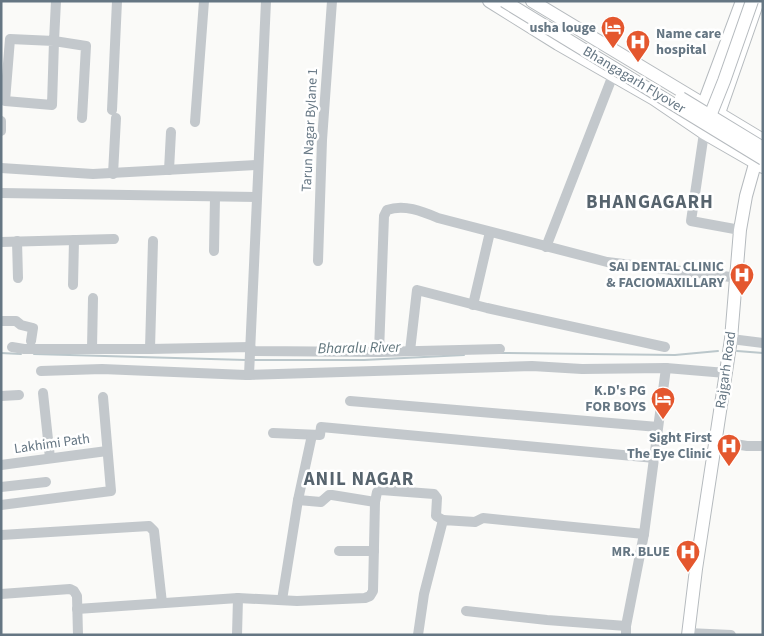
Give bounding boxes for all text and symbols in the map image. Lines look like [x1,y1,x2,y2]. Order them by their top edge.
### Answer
hotel icon: usha louge [600,15,626,49]
place label: usha louge [529,18,596,38]
place label: Name care hospital [656,24,721,60]
hospital icon: Name care hospital [625,29,651,63]
street label: Bhangagarh Flyover [579,41,689,119]
street label: Tarun Nagar Bylane 1 [297,68,323,192]
district label: BHANGAGARH [586,189,714,216]
place label: SAI DENTAL CLINIC & FACIOMAXILLARY [606,257,725,293]
hospital icon: SAI DENTAL CLINIC & FACIOMAXILLARY [729,262,755,296]
street label: Rajgarh Road [711,330,741,410]
water label: Bharalu River [317,337,401,359]
place label: K.D's PG FOR BOYS [585,381,646,417]
hotel icon: K.D's PG FOR BOYS [650,386,676,420]
place label: Sight First The Eye Clinic [627,428,713,464]
street label: Lakhimi Path [13,429,91,459]
hospital icon: Sight First The Eye Clinic [716,433,742,467]
district label: ANIL NAGAR [303,466,414,493]
hospital icon: MR. BLUE [675,539,701,573]
place label: MR. BLUE [612,542,670,562]

